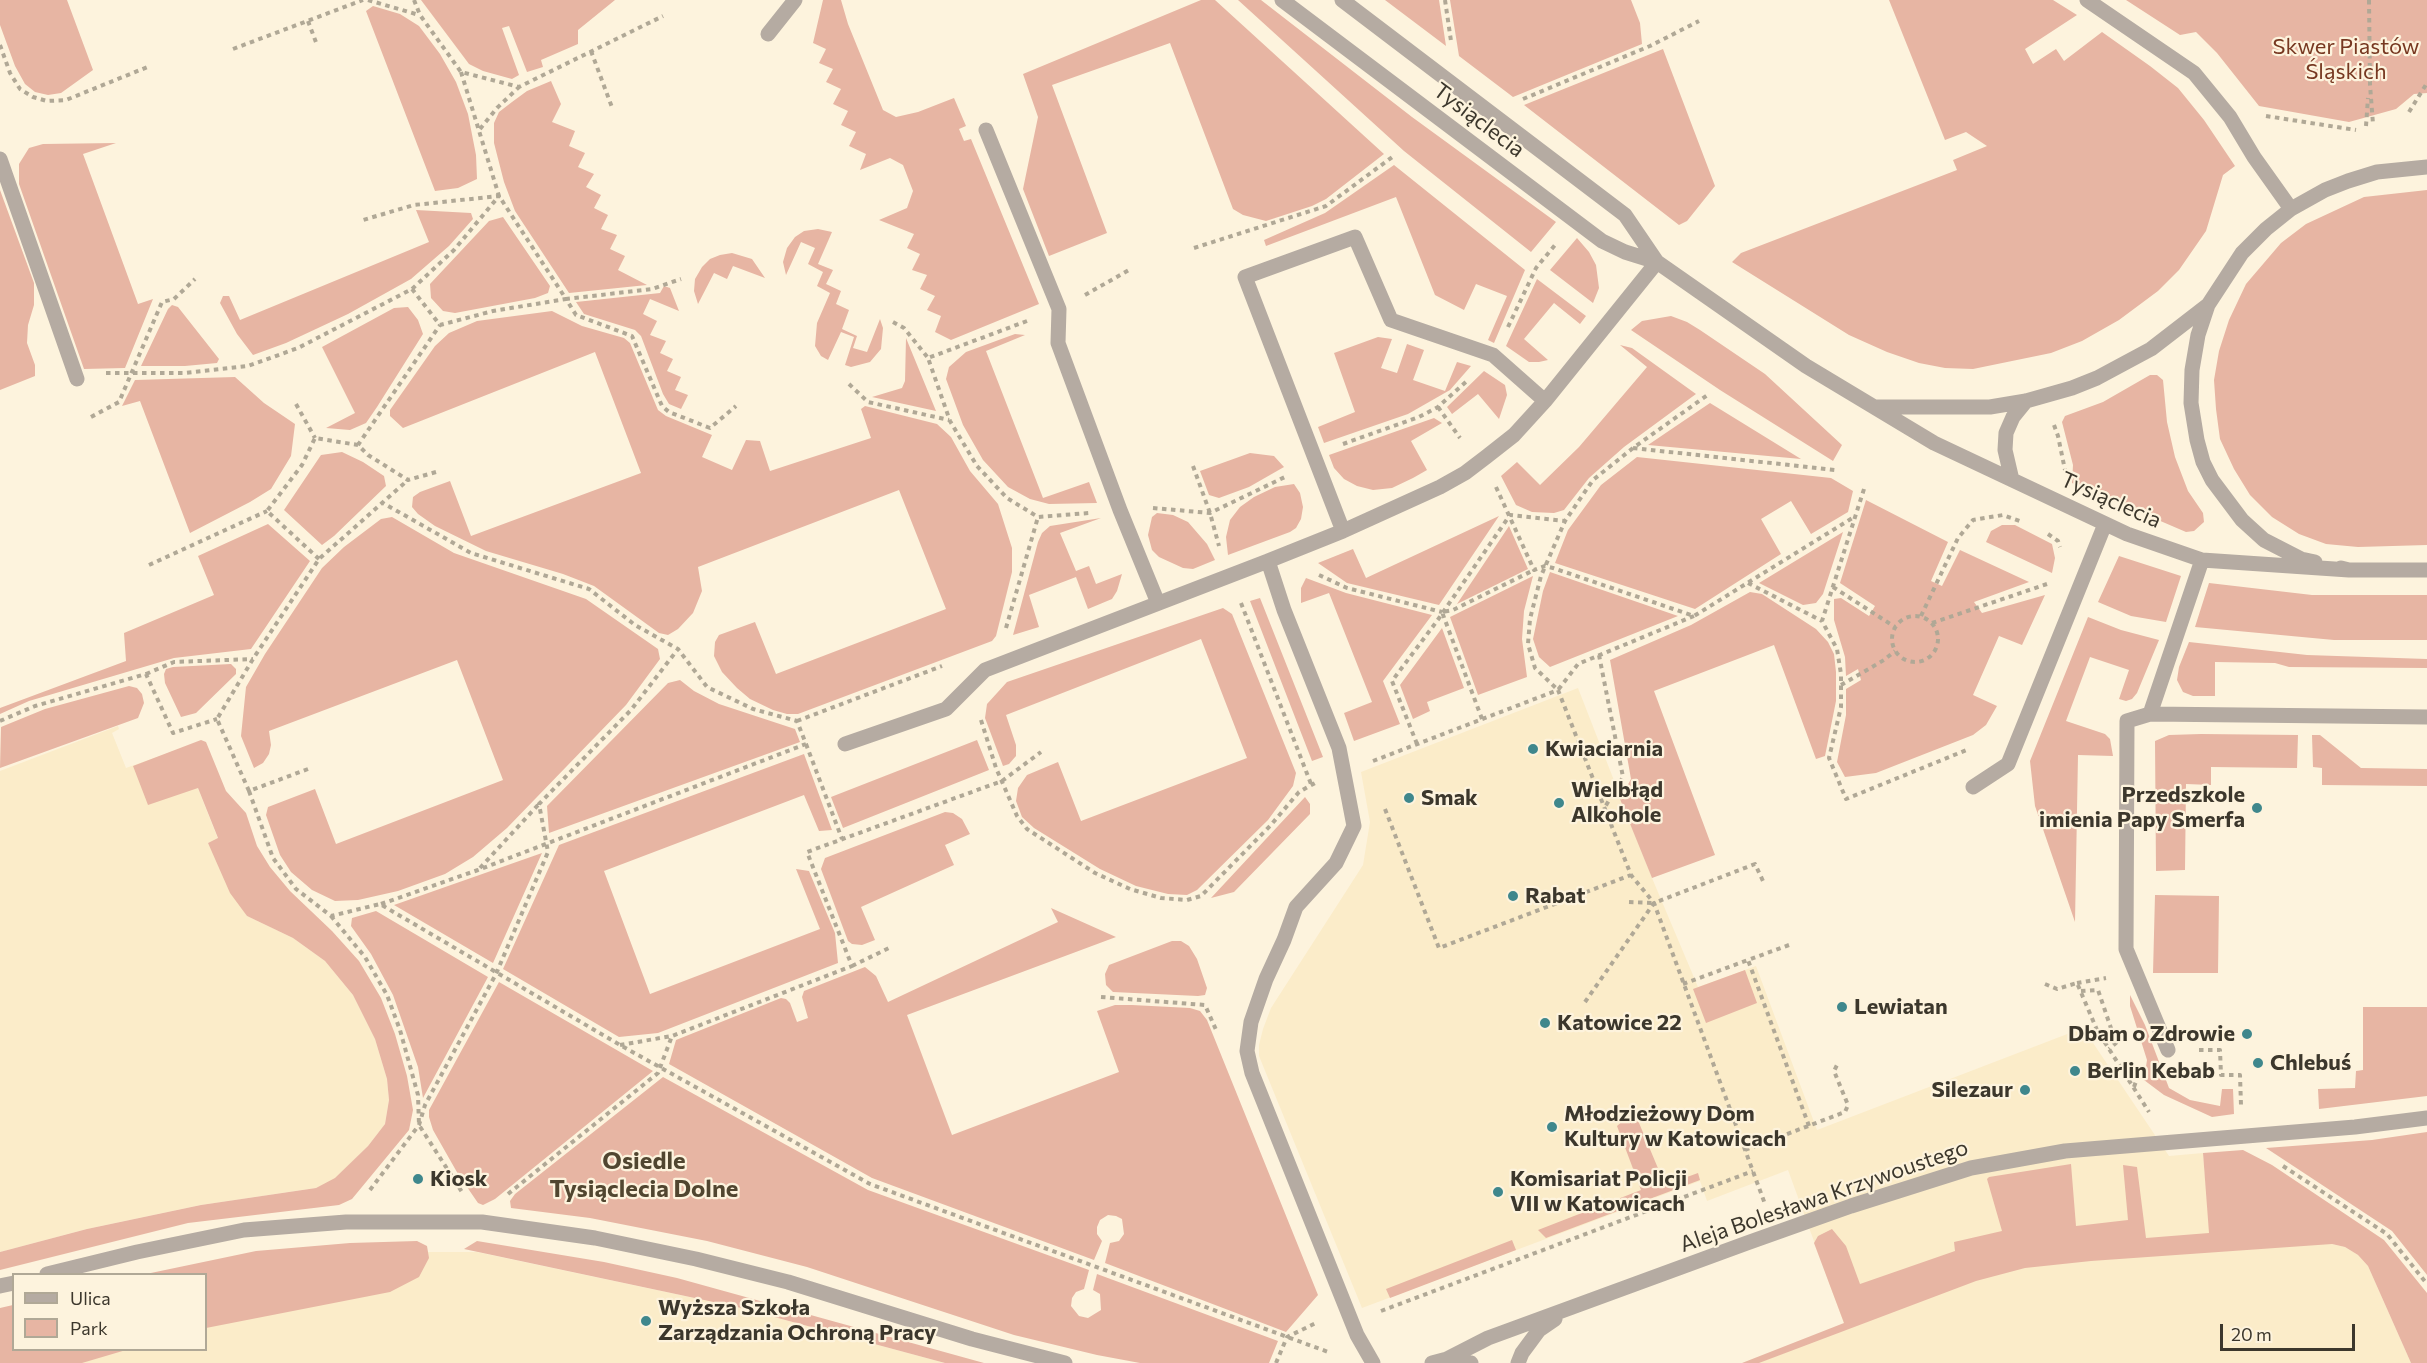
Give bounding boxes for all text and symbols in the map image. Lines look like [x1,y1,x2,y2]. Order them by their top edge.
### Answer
park label: Skwer Piastów Śląskich [2273,34,2419,86]
street label: Tysiąclecia [1428,77,1530,163]
street label: Tysiąclecia [2057,466,2165,534]
place label: Kwiaciarnia [1545,736,1663,762]
marker: Kwiaciarnia [1526,742,1540,756]
place label: Wielbłąd Alkohole [1571,777,1663,828]
place label: Przedszkole imienia Papy Smerfa [2039,782,2245,834]
place label: Smak [1421,785,1478,811]
marker: Smak [1402,791,1416,805]
marker: Wielbłąd Alkohole [1552,796,1566,810]
marker: Przedszkole imienia Papy Smerfa [2250,801,2264,815]
place label: Rabat [1525,883,1586,909]
marker: Rabat [1506,889,1520,903]
place label: Lewiatan [1854,994,1948,1020]
marker: Lewiatan [1835,1000,1849,1014]
place label: Katowice 22 [1557,1010,1682,1036]
marker: Katowice 22 [1538,1016,1552,1030]
place label: Dbam o Zdrowie [2068,1021,2235,1047]
marker: Dbam o Zdrowie [2240,1027,2254,1041]
place label: Chlebuś [2270,1050,2351,1076]
marker: Chlebuś [2251,1056,2265,1070]
place label: Berlin Kebab [2087,1058,2215,1084]
marker: Berlin Kebab [2068,1064,2082,1078]
place label: Silezaur [1932,1077,2013,1103]
marker: Silezaur [2018,1083,2032,1097]
place label: Młodzieżowy Dom Kultury w Katowicach [1564,1101,1786,1152]
marker: Młodzieżowy Dom Kultury w Katowicach [1545,1120,1559,1134]
street label: Aleja Bolesława Krzywoustego [1676,1134,1972,1258]
district label: Osiedle Tysiąclecia Dolne [550,1147,738,1203]
place label: Kiosk [430,1166,487,1192]
place label: Komisariat Policji VII w Katowicach [1510,1166,1687,1218]
marker: Kiosk [411,1172,425,1186]
marker: Komisariat Policji VII w Katowicach [1491,1185,1505,1199]
legend [12,1273,207,1351]
text: Ulica [70,1287,111,1309]
place label: Wyższa Szkoła Zarządzania Ochroną Pracy [658,1295,936,1346]
scale bar [2223,1312,2358,1350]
marker: Wyższa Szkoła Zarządzania Ochroną Pracy [639,1314,653,1328]
text: Park [70,1317,108,1339]
text: 20 m [2231,1323,2272,1345]

